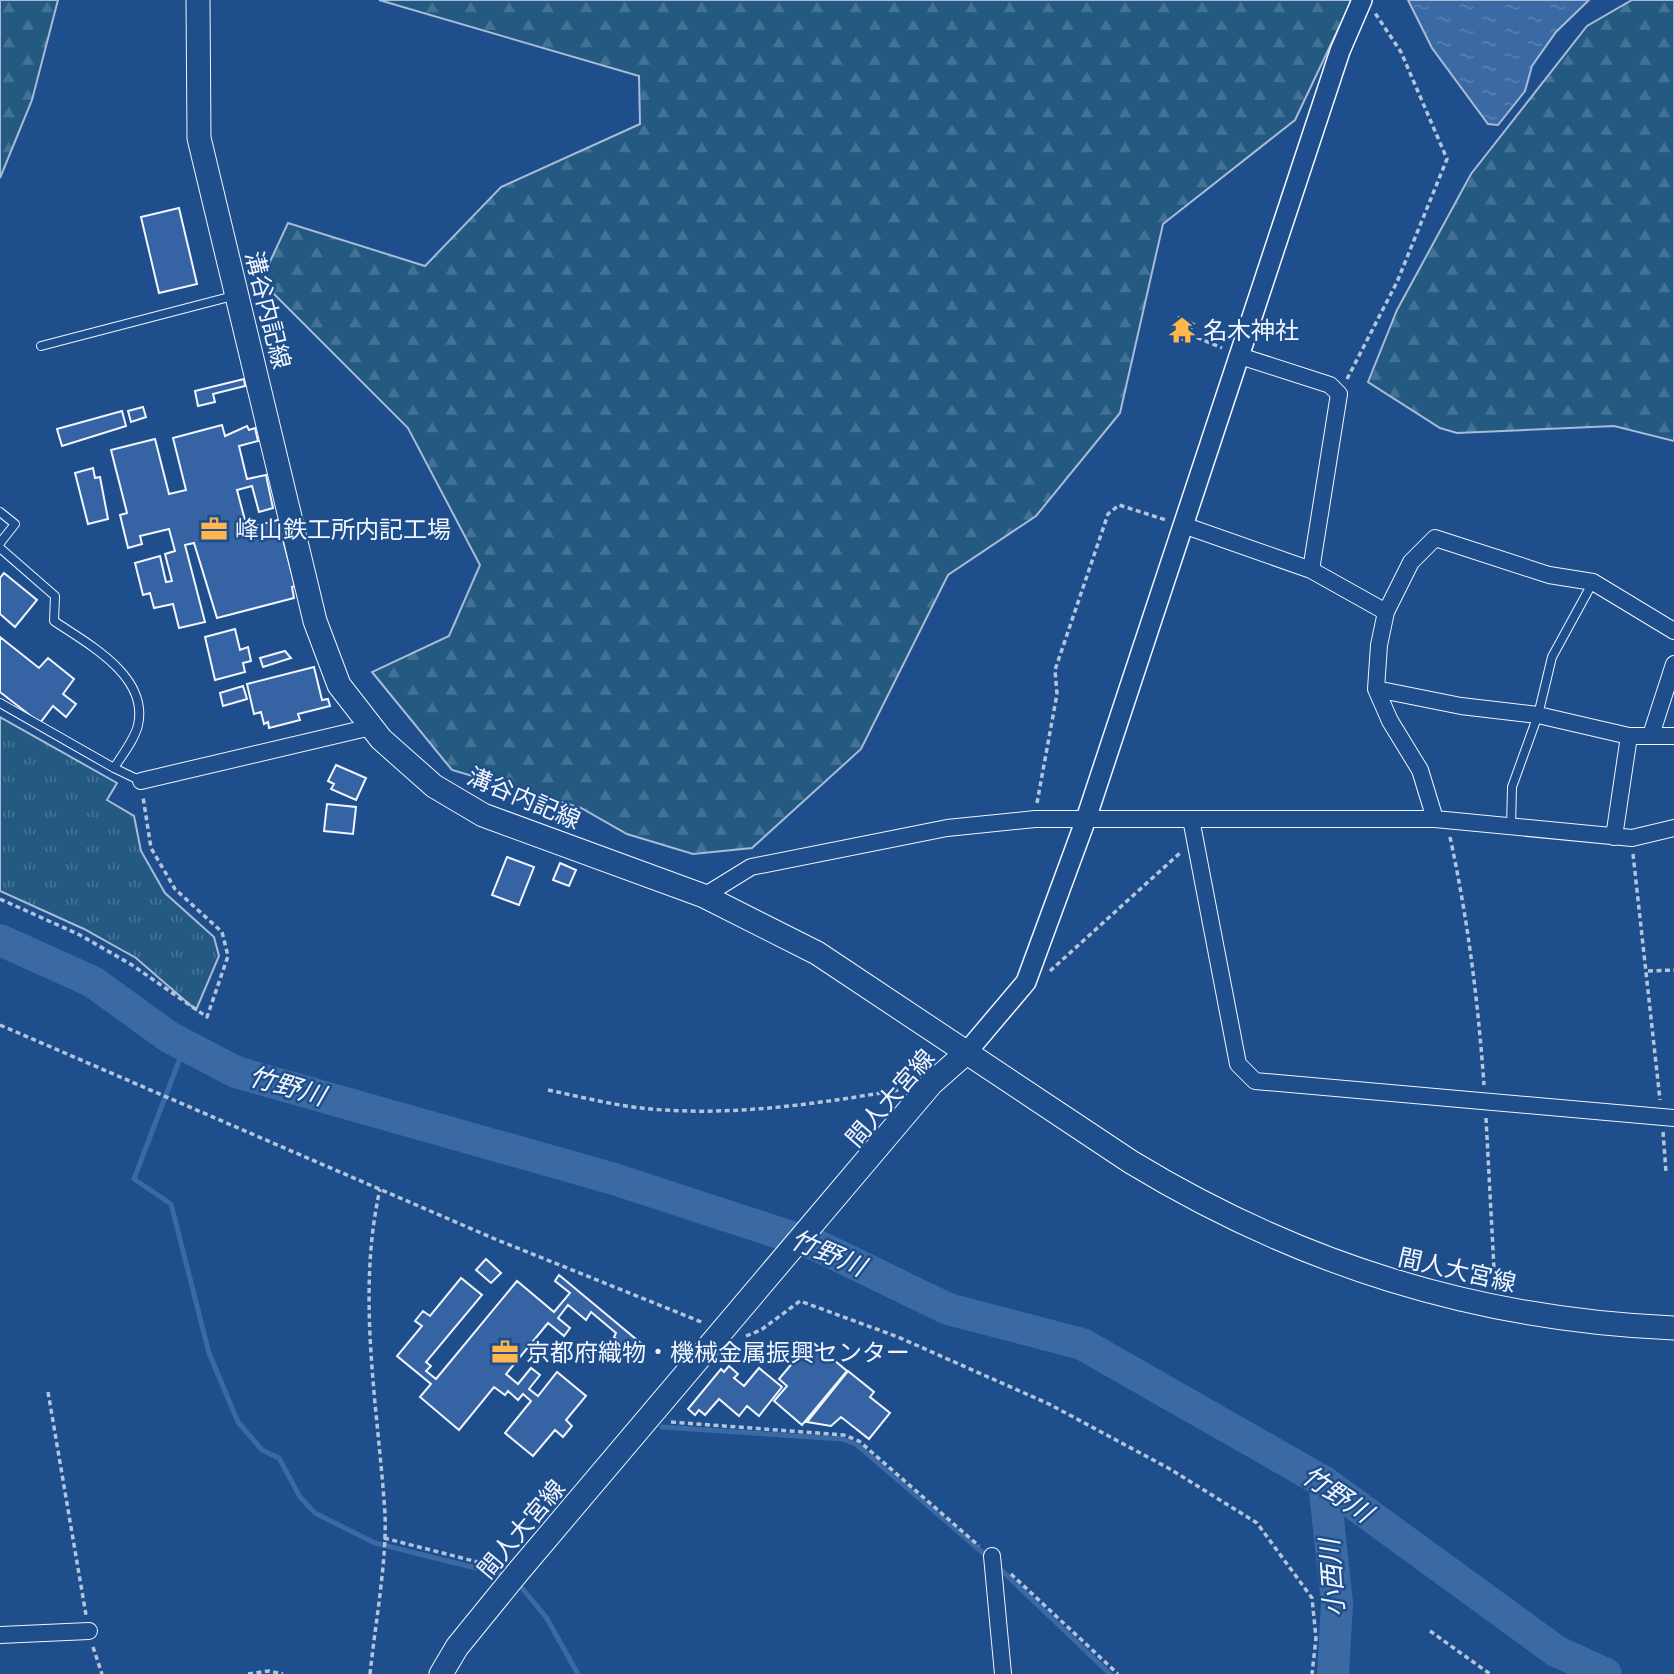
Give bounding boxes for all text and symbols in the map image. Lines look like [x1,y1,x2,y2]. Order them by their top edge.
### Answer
street label: 溝谷内記線 [239,248,297,372]
temple icon: 名木神社 [1167,315,1197,345]
place label: 名木神社 [1203,316,1299,345]
office icon: 峰山鉄工所内記工場 [199,514,229,544]
place label: 峰山鉄工所内記工場 [235,515,451,544]
street label: 溝谷内記線 [463,761,585,835]
street label: 間人大宮線 [840,1043,940,1153]
water label: 竹野川 [245,1060,332,1113]
water label: 竹野川 [786,1223,873,1284]
street label: 間人大宮線 [1395,1242,1519,1298]
office icon: 京都府織物・機械金属振興センター [490,1337,520,1367]
place label: 京都府織物・機械金属振興センター [526,1338,910,1367]
water label: 竹野川 [1296,1459,1381,1531]
street label: 間人大宮線 [471,1474,571,1584]
water label: 小西川 [1313,1535,1351,1618]

